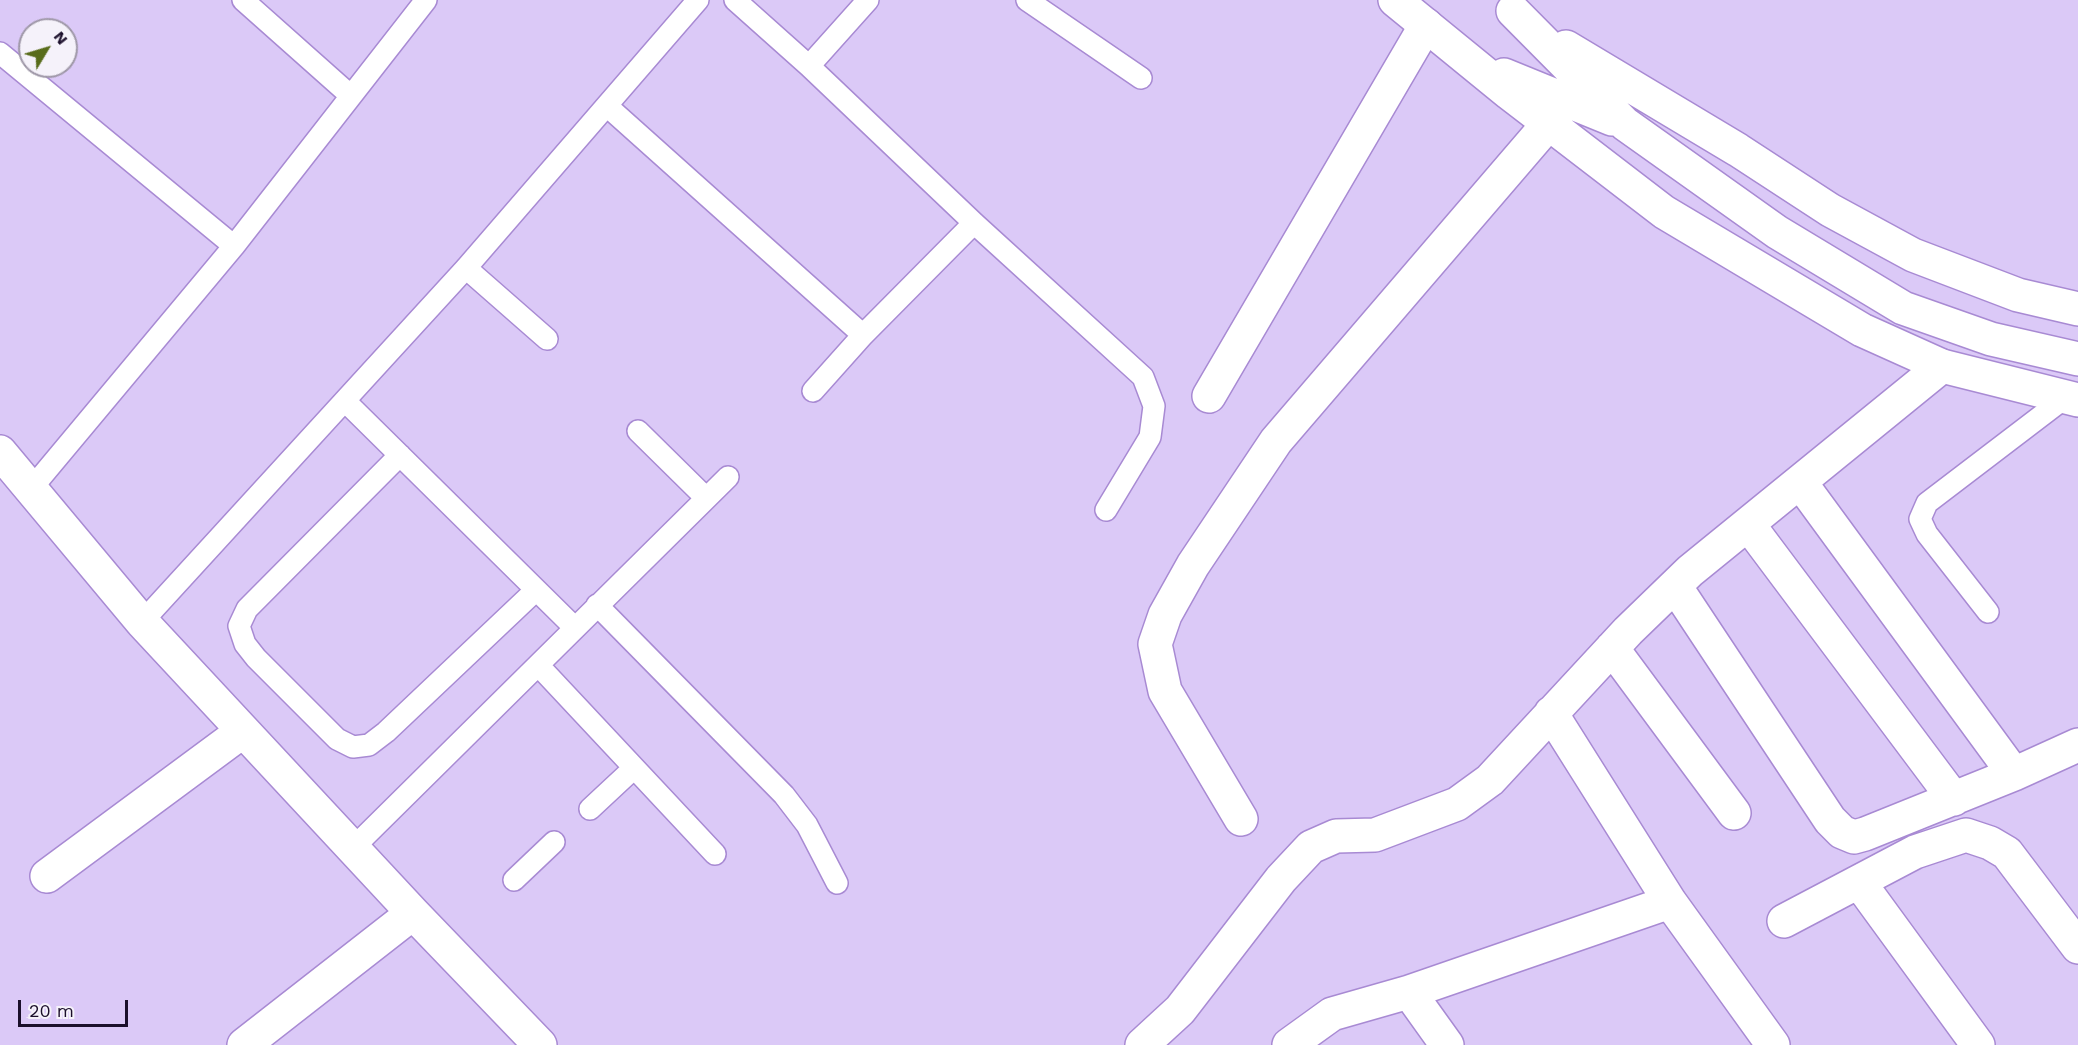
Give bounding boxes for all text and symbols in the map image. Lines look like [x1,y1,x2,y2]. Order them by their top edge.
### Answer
north arrow [18,18,78,78]
text: N [50,27,72,48]
scale bar [21,988,130,1026]
text: 20 m [29,1000,74,1021]

